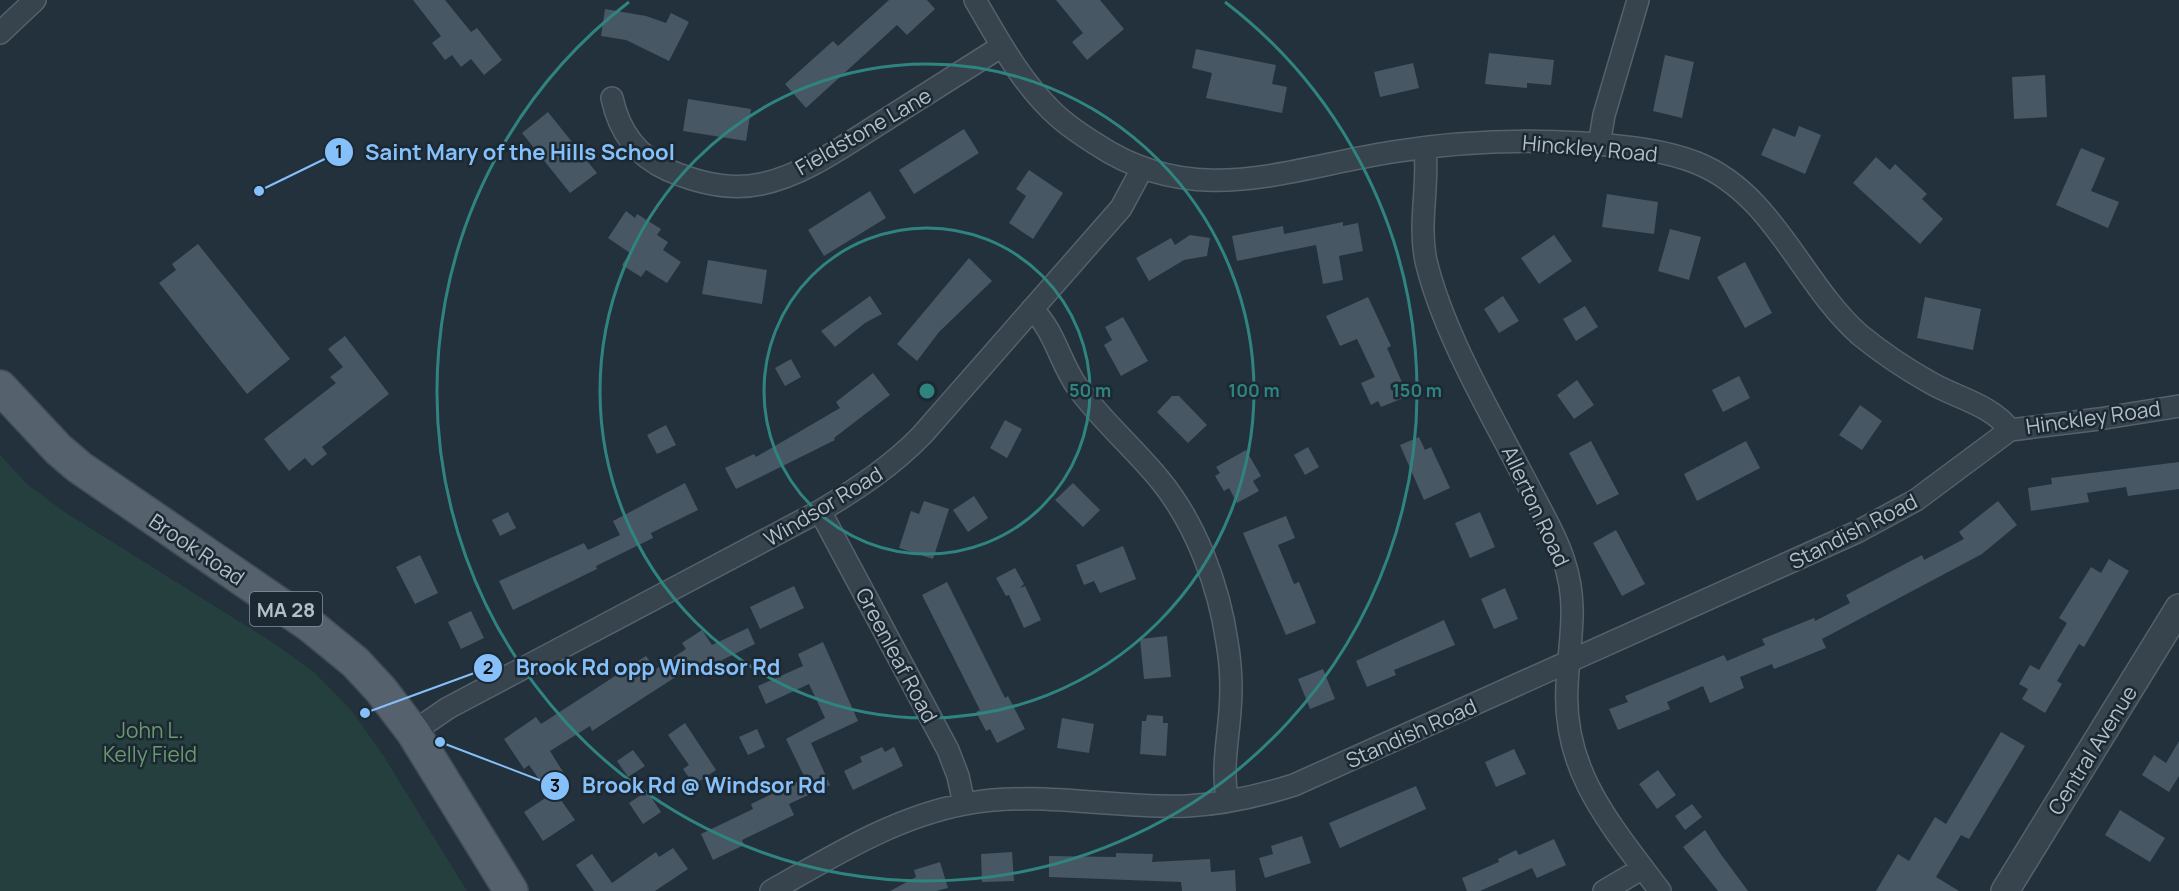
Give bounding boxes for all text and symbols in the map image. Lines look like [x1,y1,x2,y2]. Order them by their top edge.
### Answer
street label: Fieldstone Lane [790,81,936,181]
street label: Hinckley Road [1521,128,1659,168]
callout: Saint Mary of the Hills School [324,132,687,172]
text: Saint Mary of the Hills School [365,137,675,167]
text: 1 [335,139,343,163]
text: 50 m [1069,378,1111,402]
text: 100 m [1228,378,1280,402]
text: 150 m [1392,378,1442,402]
centre of rings [917,381,937,401]
street label: Hinckley Road [2024,394,2162,440]
street label: Allerton Road [1496,441,1576,571]
street label: Windsor Road [758,460,888,552]
street label: Standish Road [1784,487,1922,575]
street label: Brook Road [144,507,250,591]
street label: Greenleaf Road [850,583,944,727]
road number: MA 28 [250,592,322,626]
callout: Brook Rd opp Windsor Rd [473,648,792,688]
text: Brook Rd opp Windsor Rd [516,652,780,682]
text: 2 [483,655,493,679]
street label: Central Avenue [2041,680,2143,820]
street label: Standish Road [1341,692,1481,774]
park label: John L. Kelly Field [103,716,197,768]
callout: Brook Rd @ Windsor Rd [540,766,838,806]
text: Brook Rd @ Windsor Rd [582,770,826,800]
text: 3 [550,773,560,797]

